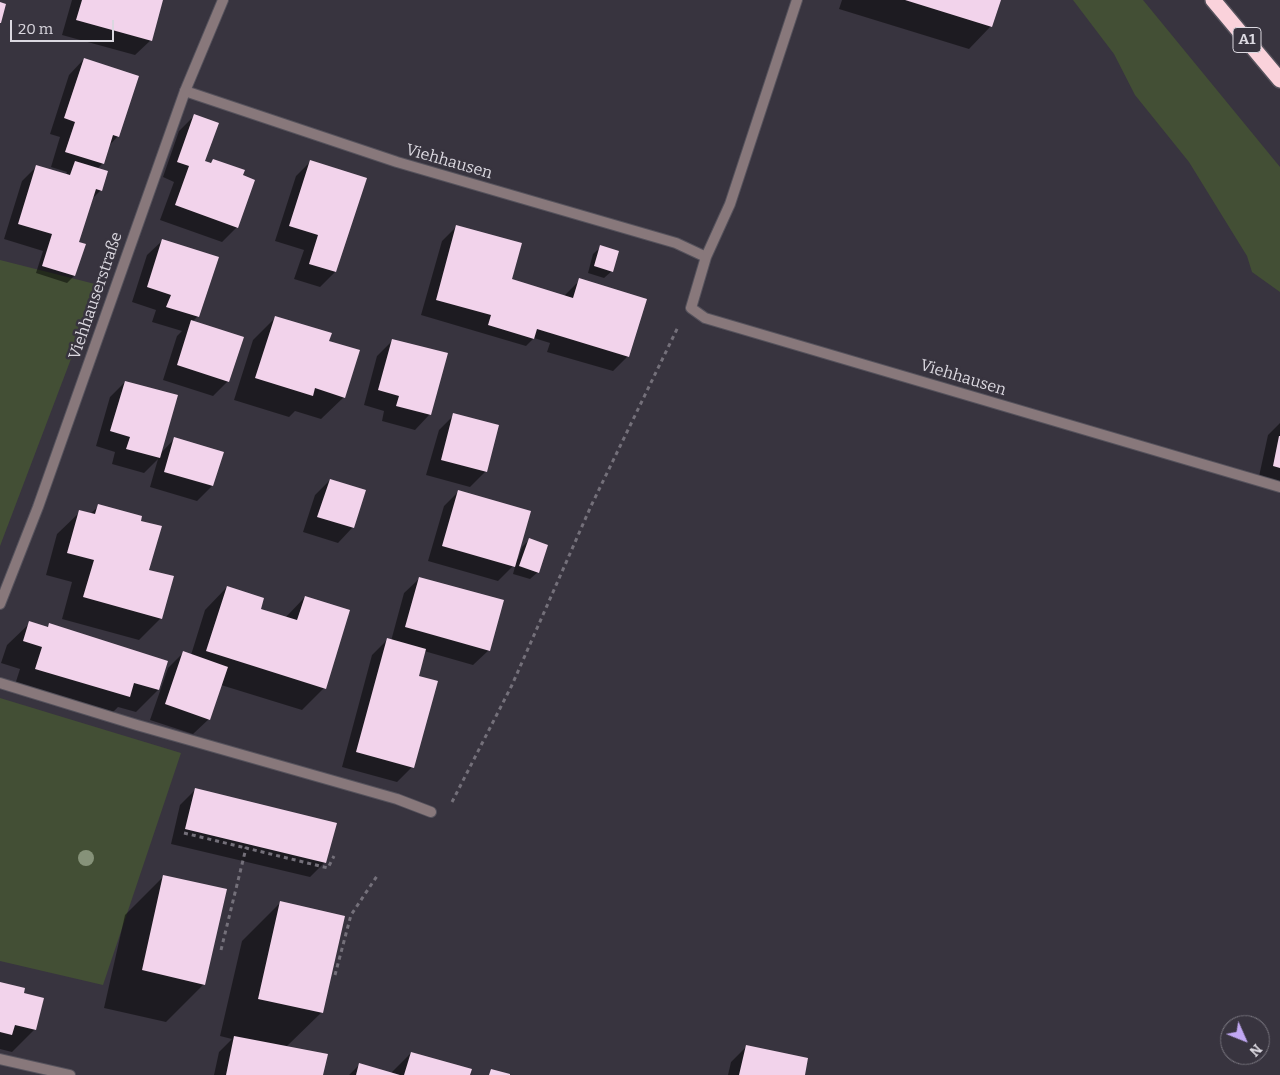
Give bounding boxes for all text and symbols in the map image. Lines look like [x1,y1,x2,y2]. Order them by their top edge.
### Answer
scale bar [12,10,116,42]
text: 20 m [18,20,53,38]
road number: A1 [1233,28,1261,52]
street label: Viehhausen [404,141,494,183]
street label: Viehhauserstraße [65,230,127,362]
street label: Viehhausen [918,356,1008,400]
north arrow [1220,1015,1270,1065]
text: N [1246,1040,1265,1060]

